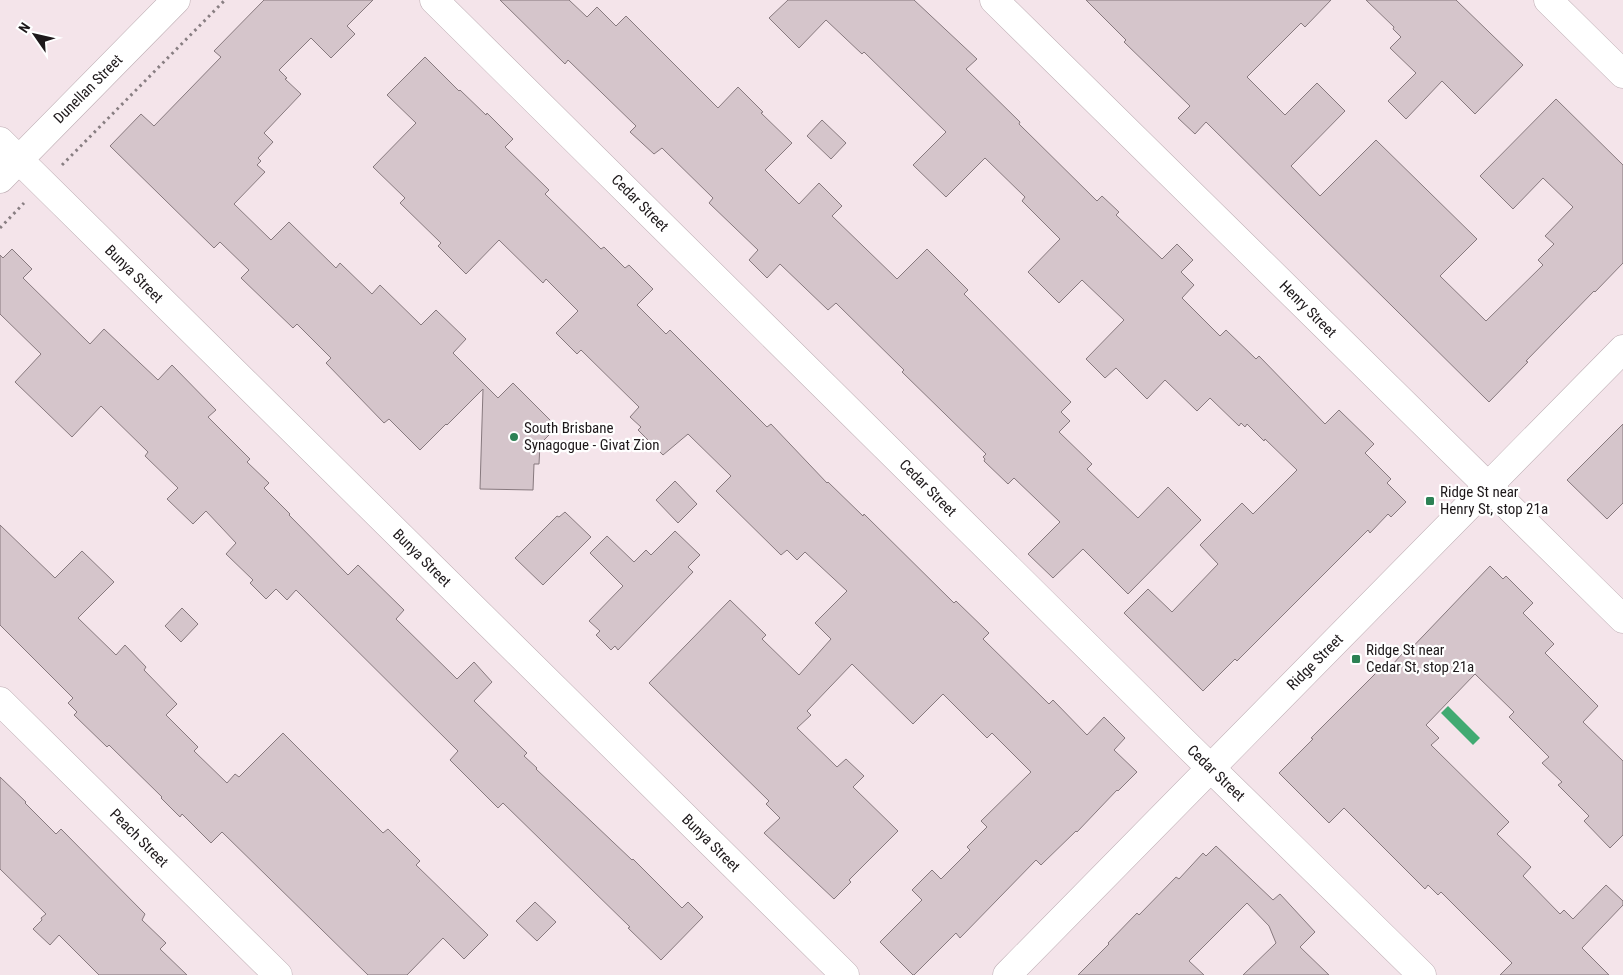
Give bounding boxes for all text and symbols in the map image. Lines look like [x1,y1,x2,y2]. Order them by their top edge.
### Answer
north arrow [10,10,60,60]
text: N [15,20,33,36]
street label: Dunellan Street [50,51,126,127]
street label: Cedar Street [608,171,672,235]
street label: Bunya Street [101,241,167,307]
street label: Henry Street [1276,277,1340,341]
place label: South Brisbane Synagogue - Givat Zion [524,419,659,454]
marker: South Brisbane Synagogue - Givat Zion [508,431,520,443]
street label: Cedar Street [896,456,960,520]
place label: Ridge St near Henry St, stop 21a [1440,483,1548,518]
marker: Ridge St near Henry St, stop 21a [1424,495,1436,507]
street label: Bunya Street [389,525,455,591]
street label: Ridge Street [1283,630,1347,694]
place label: Ridge St near Cedar St, stop 21a [1366,641,1474,676]
marker: Ridge St near Cedar St, stop 21a [1350,653,1362,665]
street label: Cedar Street [1183,741,1249,805]
street label: Peach Street [106,805,172,871]
street label: Bunya Street [678,810,744,876]

